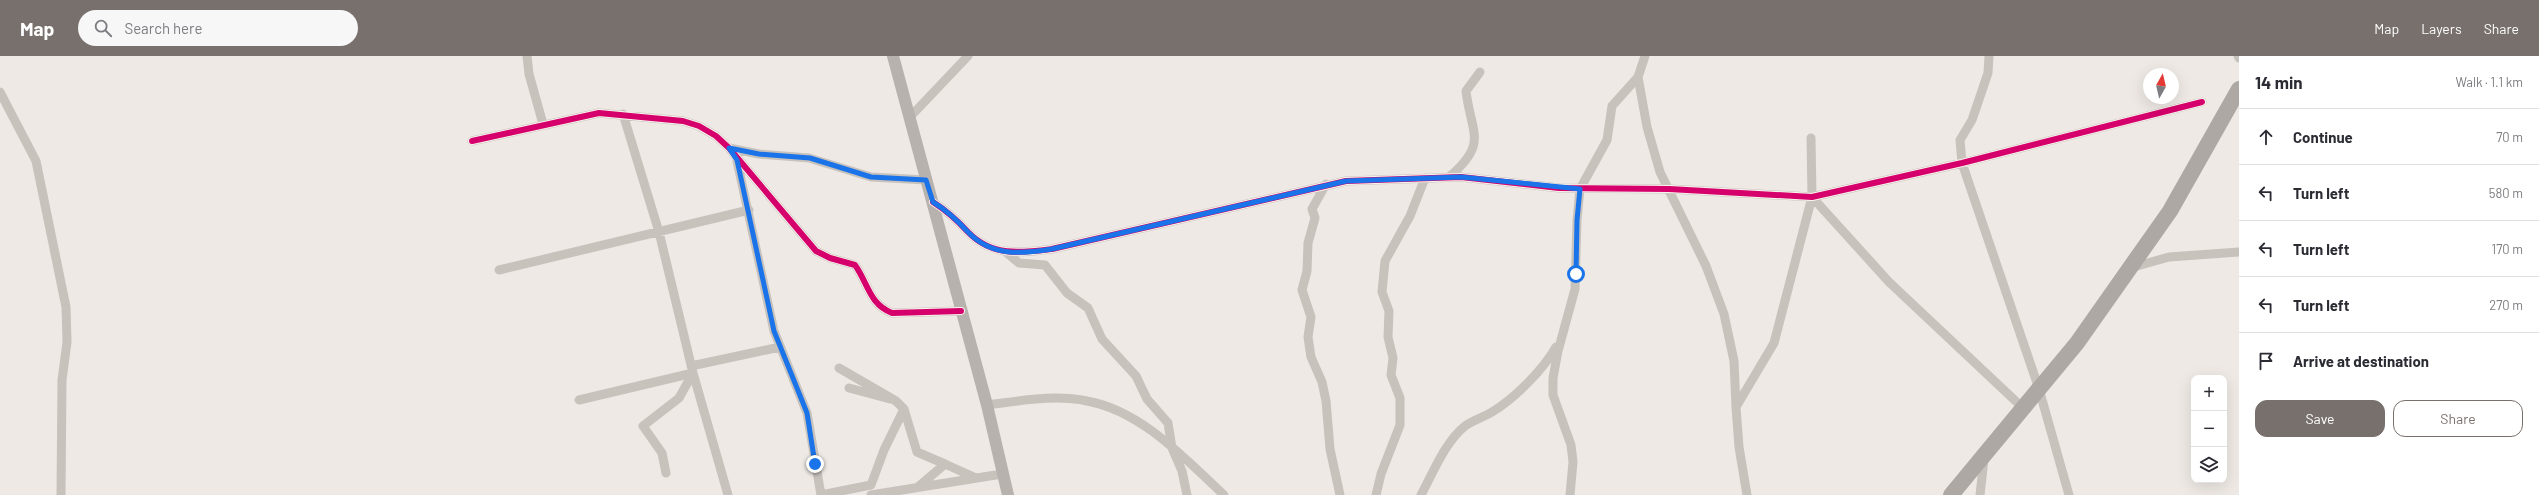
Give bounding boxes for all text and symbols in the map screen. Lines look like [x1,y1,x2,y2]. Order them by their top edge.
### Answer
search box [78,10,358,46]
text: Map [20,17,54,40]
icon: search [92,17,114,39]
text: Search here [124,19,202,37]
text: Map [2374,20,2399,37]
text: Layers [2421,20,2462,37]
text: Share [2484,20,2519,37]
north arrow [2143,68,2179,104]
text: 14 min [2255,72,2303,92]
text: Walk · 1.1 km [2456,74,2523,90]
icon: ahead [2255,126,2277,148]
text: Continue [2293,128,2353,146]
text: 70 m [2496,129,2523,145]
icon: left [2255,182,2277,204]
text: Turn left [2293,184,2349,202]
text: 580 m [2489,185,2523,201]
icon: left [2255,238,2277,260]
text: Turn left [2293,240,2349,258]
text: 170 m [2492,241,2523,257]
route start [1567,265,1585,283]
icon: left [2255,294,2277,316]
text: Turn left [2293,296,2349,314]
text: 270 m [2489,297,2523,313]
icon: arrive [2255,350,2277,372]
text: Arrive at destination [2293,352,2429,370]
map controls [2191,375,2227,483]
button: + [2191,375,2227,411]
button: Save [2255,400,2385,437]
button: Share [2393,400,2523,437]
button: − [2191,411,2227,447]
button: layers [2191,447,2227,483]
route end [806,455,824,473]

